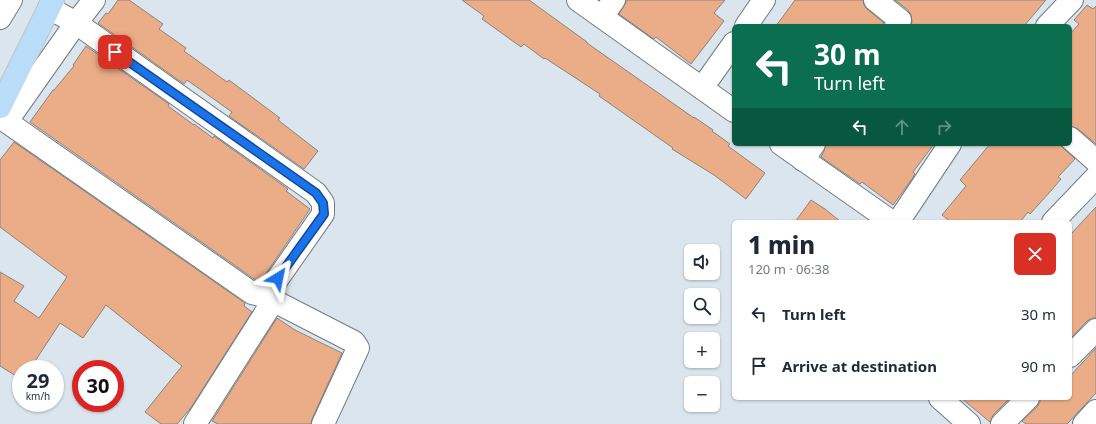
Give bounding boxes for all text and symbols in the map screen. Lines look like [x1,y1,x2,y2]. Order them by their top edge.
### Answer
pin [98,35,132,69]
text: 30 m [814,35,881,73]
icon: left [748,40,800,92]
icon: arrive [104,41,126,63]
text: Turn left [814,71,885,95]
icon: left [849,116,871,138]
icon: ahead [891,116,913,138]
icon: right [933,116,955,138]
text: 1 min [748,228,815,261]
button: close [1014,233,1056,275]
map controls [684,244,720,412]
button: sound [684,244,720,280]
position arrow [257,257,299,299]
text: 120 m · 06:38 [748,260,829,278]
button: search [684,288,720,324]
icon: left [748,303,770,325]
text: Turn left [782,304,846,324]
text: 30 m [1021,304,1056,324]
button: + [684,332,720,368]
icon: arrive [748,355,770,377]
text: Arrive at destination [782,356,937,376]
text: 90 m [1021,356,1056,376]
speed limit sign: 30 [72,360,124,412]
text: 29 [27,367,49,394]
button: − [684,376,720,412]
text: km/h [26,389,50,403]

